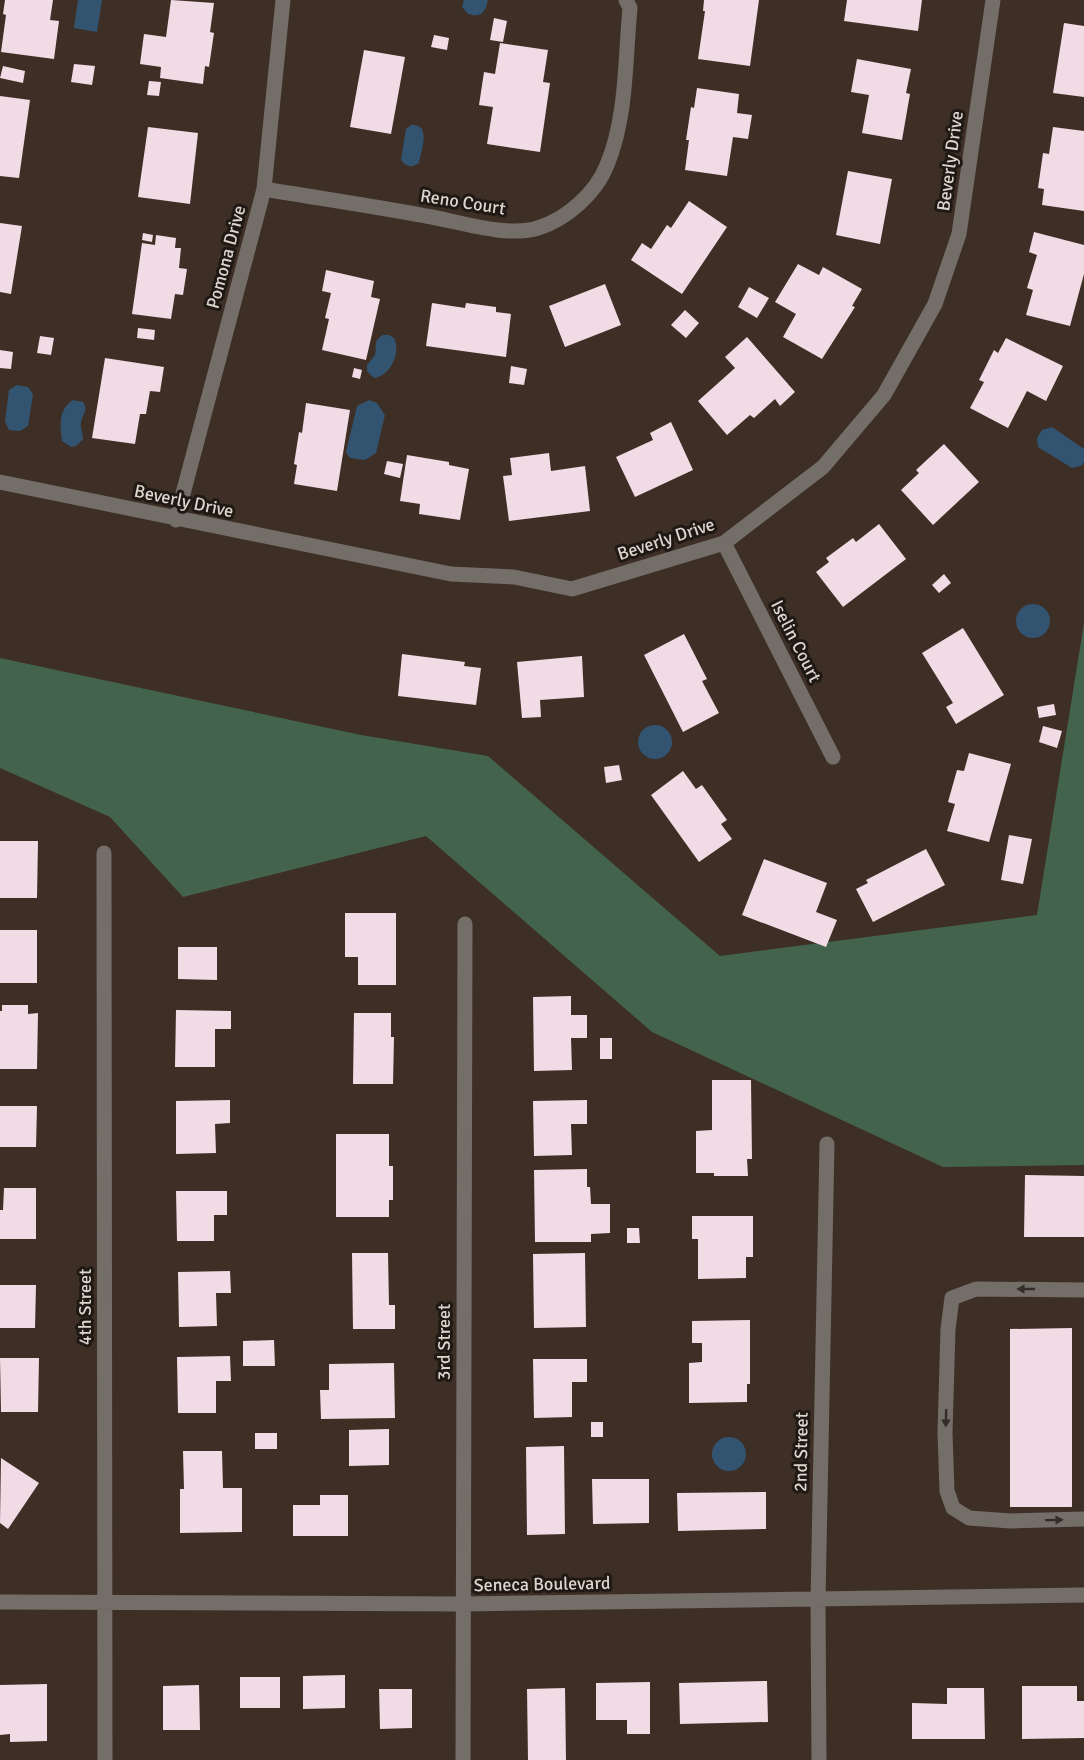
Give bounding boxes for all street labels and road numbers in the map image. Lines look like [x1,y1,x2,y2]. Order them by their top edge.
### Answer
street label: Beverly Drive [932,109,968,213]
street label: Reno Court [419,184,507,220]
street label: Pomona Drive [202,203,250,311]
street label: Beverly Drive [132,480,236,522]
street label: Beverly Drive [615,513,717,565]
street label: Iselin Court [766,596,826,686]
street label: 4th Street [74,1269,96,1345]
street label: 3rd Street [433,1304,455,1380]
street label: 2nd Street [789,1412,813,1492]
street label: Seneca Boulevard [473,1572,611,1596]

